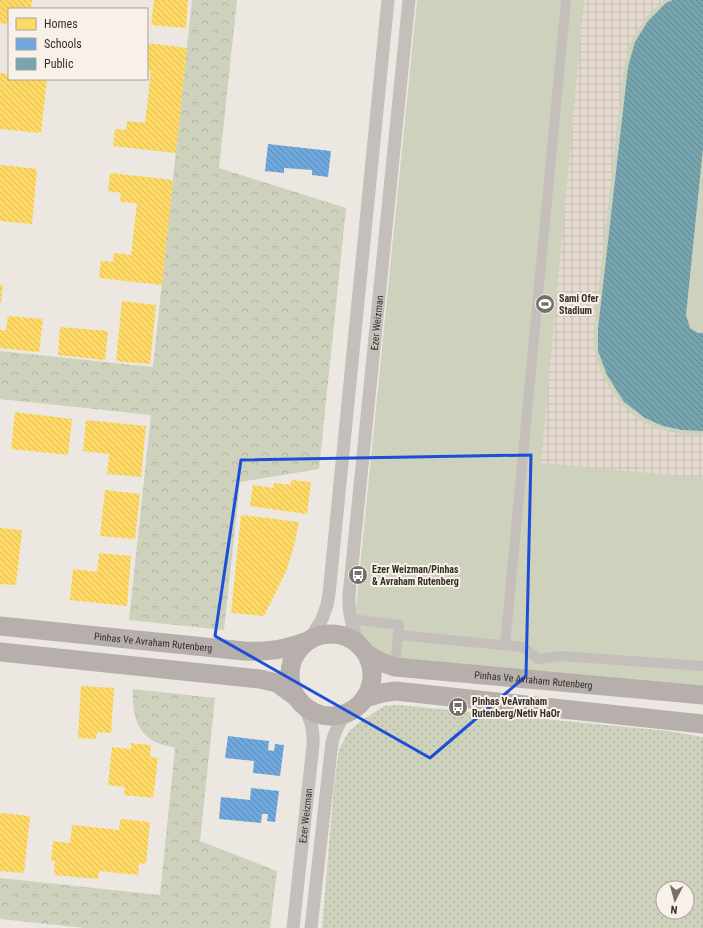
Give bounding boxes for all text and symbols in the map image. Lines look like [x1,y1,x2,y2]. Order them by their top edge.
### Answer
legend [8,8,148,80]
text: Homes [44,17,78,31]
text: Schools [44,37,82,51]
text: Public [44,57,74,71]
sports icon: Sami Ofer Stadium [534,293,556,315]
place label: Sami Ofer Stadium [559,293,599,316]
street label: Ezer Weizman [369,295,385,351]
bus stop icon: Ezer Weizman/Pinhas & Avraham Rutenberg [347,564,369,586]
place label: Ezer Weizman/Pinhas & Avraham Rutenberg [372,564,459,587]
street label: Pinhas Ve Avraham Rutenberg [94,631,213,654]
street label: Pinhas Ve Avraham Rutenberg [474,669,593,691]
bus stop icon: Pinhas VeAvraham Rutenberg/Netiv HaOr [447,696,469,718]
place label: Pinhas VeAvraham Rutenberg/Netiv HaOr [472,696,561,719]
street label: Ezer Weizman [297,787,314,844]
north arrow [655,880,695,920]
text: N [670,903,678,916]

